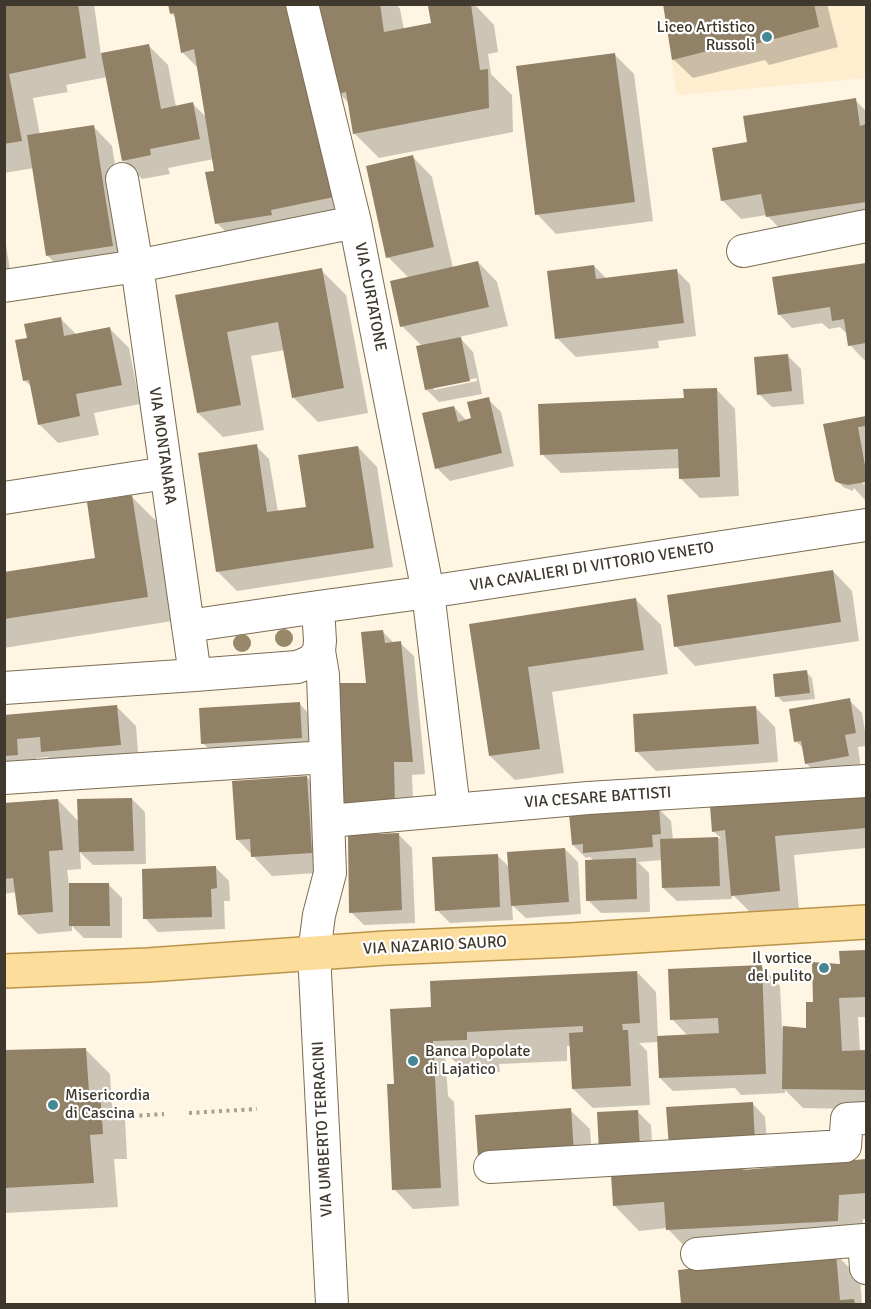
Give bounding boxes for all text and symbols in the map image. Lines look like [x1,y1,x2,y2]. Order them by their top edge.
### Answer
place label: Liceo Artistico Russoli [656,18,755,56]
marker: Liceo Artistico Russoli [760,30,774,44]
street label: VIA CURTATONE [350,241,390,353]
street label: VIA MONTANARA [144,386,180,506]
street label: VIA CAVALIERI DI VITTORIO VENETO [469,538,715,596]
street label: VIA CESARE BATTISTI [524,783,672,813]
street label: VIA NAZARIO SAURO [363,933,507,959]
place label: Il vortice del pulito [747,949,812,987]
marker: Il vortice del pulito [817,961,831,975]
street label: VIA UMBERTO TERRACINI [309,1041,337,1217]
place label: Banca Popolate di Lajatico [425,1042,531,1080]
marker: Banca Popolate di Lajatico [406,1054,420,1068]
place label: Misericordia di Cascina [65,1086,150,1124]
marker: Misericordia di Cascina [46,1098,60,1112]

